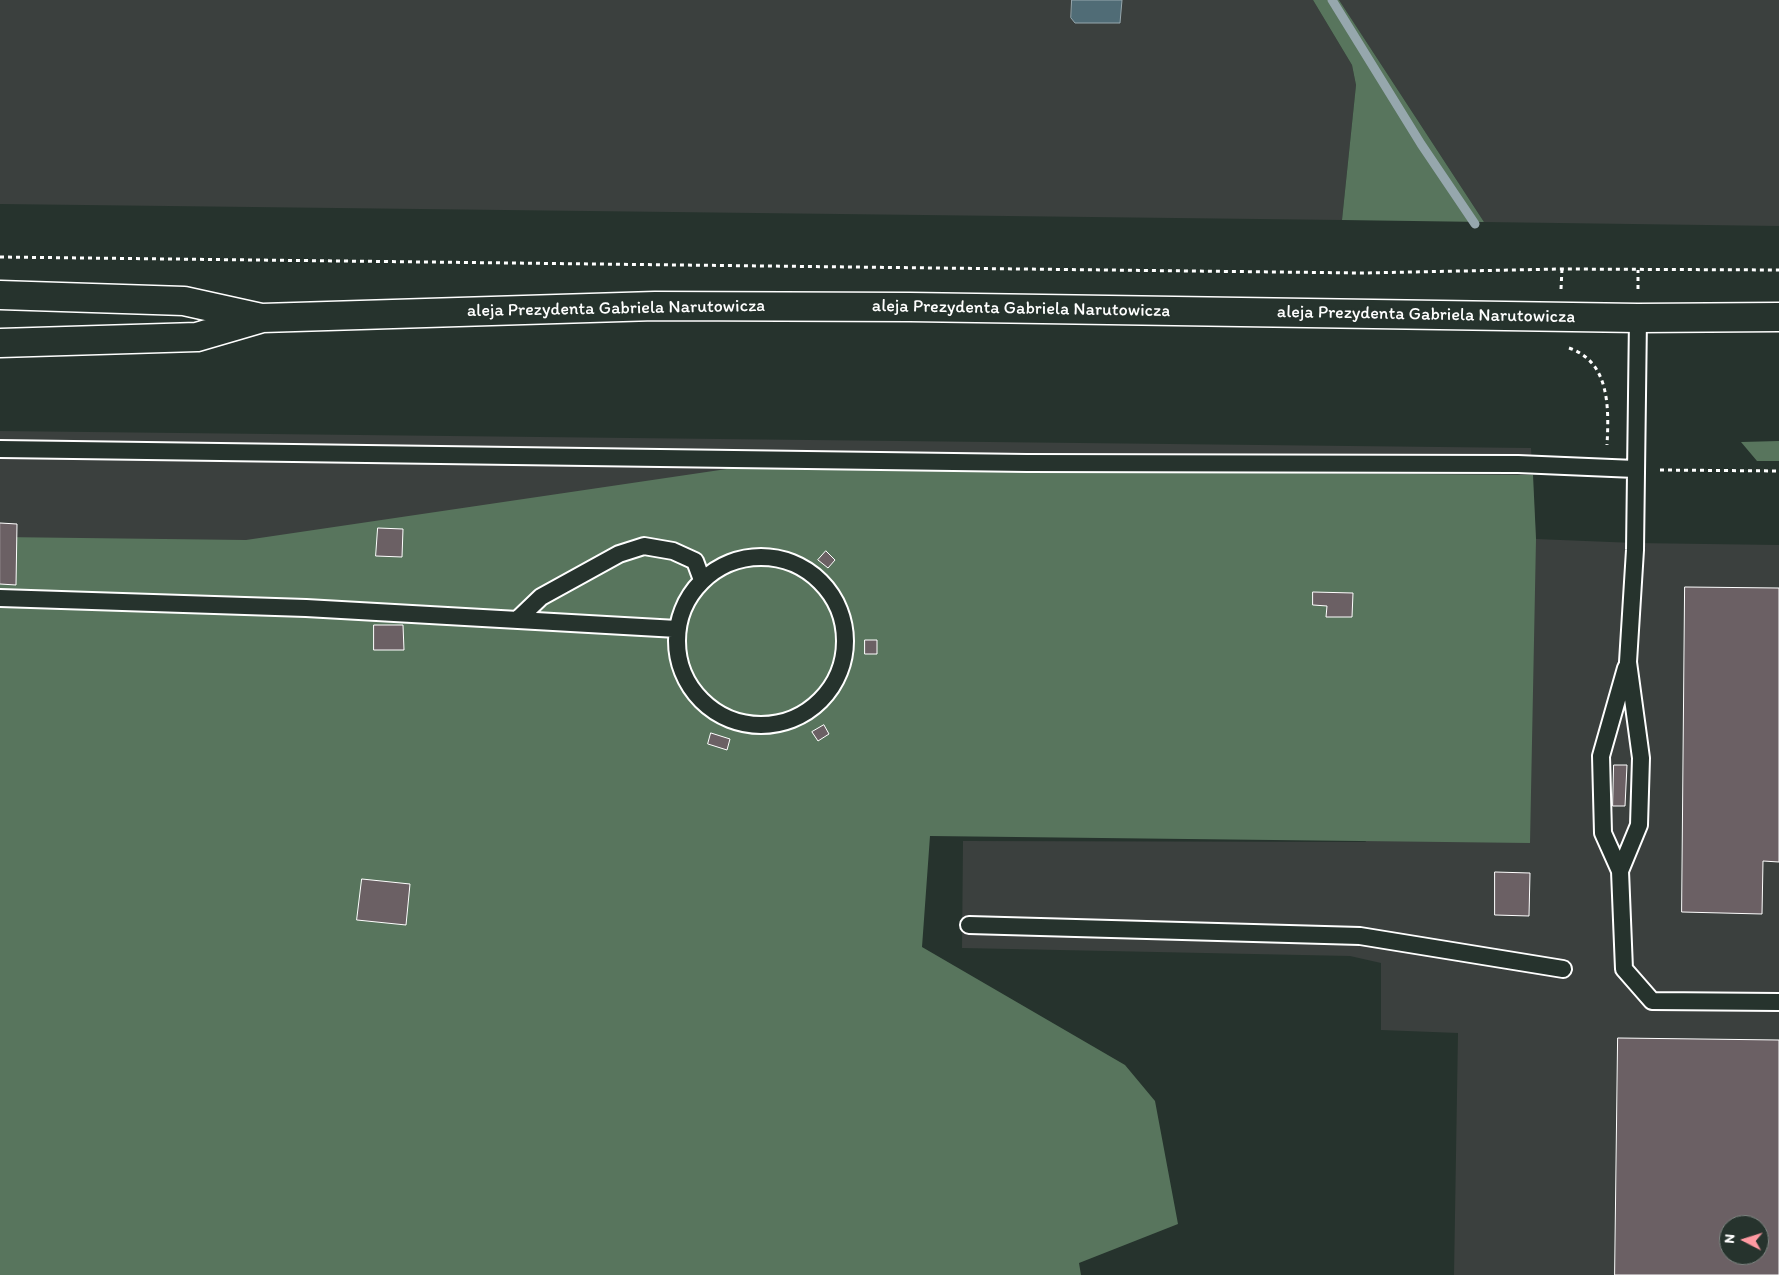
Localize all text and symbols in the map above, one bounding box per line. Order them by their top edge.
street label: aleja Prezydenta Gabriela Narutowicza [467,296,765,322]
street label: aleja Prezydenta Gabriela Narutowicza [872,296,1170,322]
street label: aleja Prezydenta Gabriela Narutowicza [1277,302,1575,328]
north arrow [1719,1215,1769,1265]
text: N [1721,1233,1738,1244]

